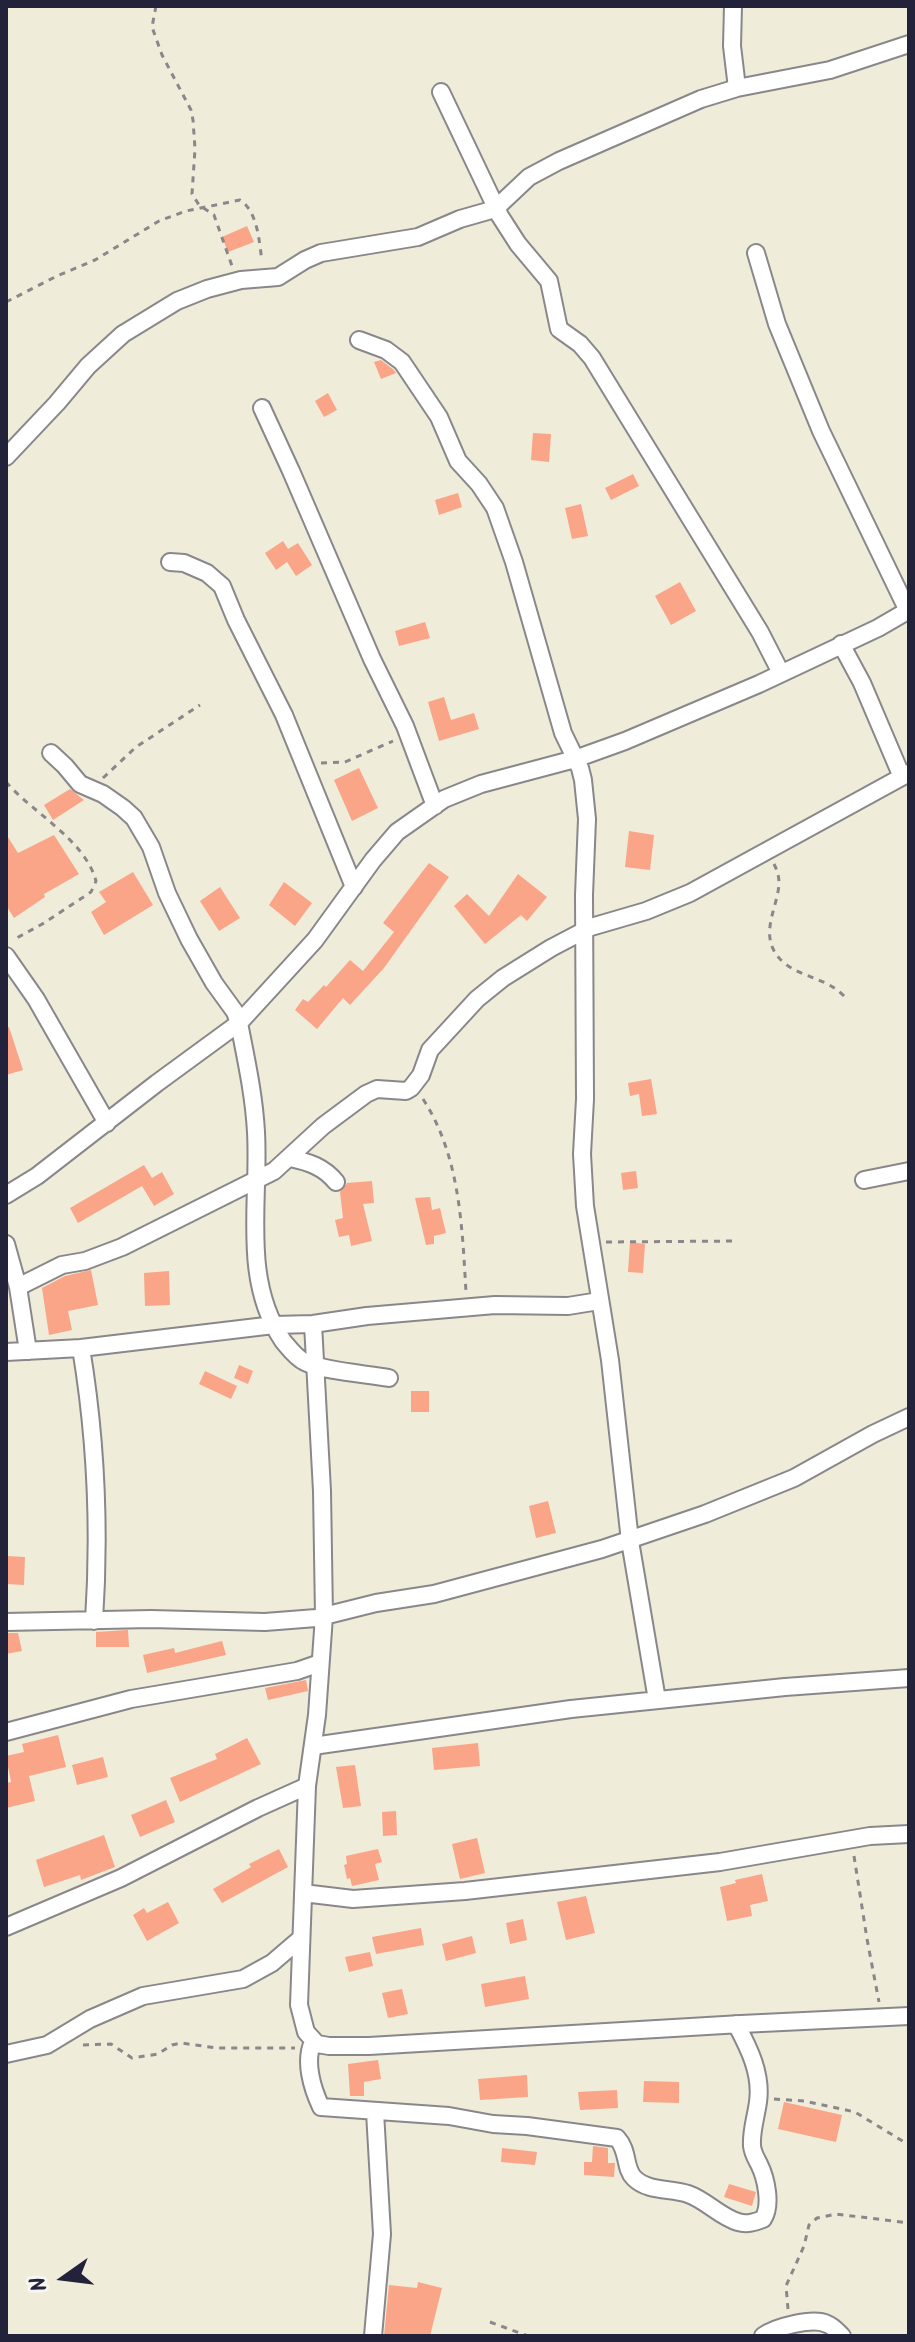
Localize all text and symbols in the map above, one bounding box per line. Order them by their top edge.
north arrow [24,2238,104,2318]
text: N [22,2273,59,2295]

